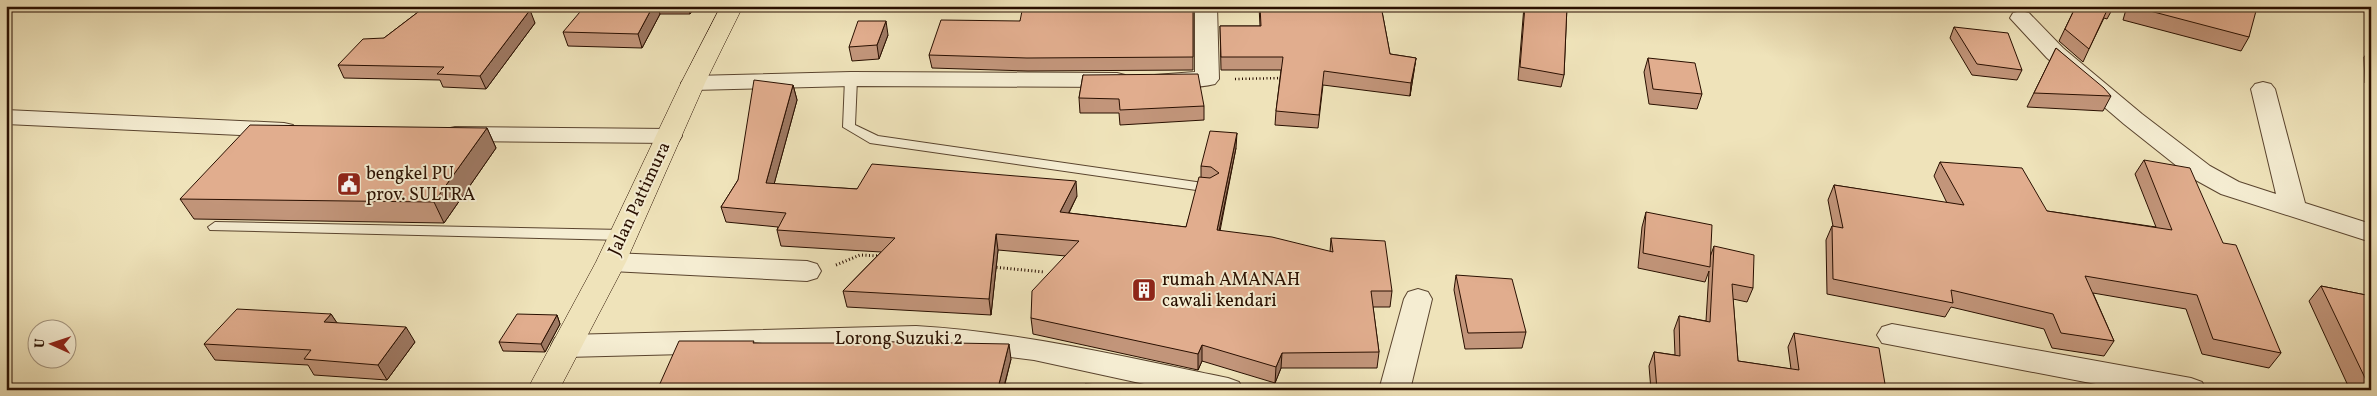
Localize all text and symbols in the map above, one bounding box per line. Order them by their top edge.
street label: Jalan Pattimura [603,138,677,260]
place label: bengkel PU prov. SULTRA [366,162,476,208]
public building icon: bengkel PU prov. SULTRA [336,171,362,197]
place label: rumah AMANAH cawali kendari [1162,268,1300,314]
building icon: rumah AMANAH cawali kendari [1131,277,1157,303]
north arrow [28,318,78,368]
street label: Lorong Suzuki 2 [835,327,963,352]
text: U [31,338,50,349]

